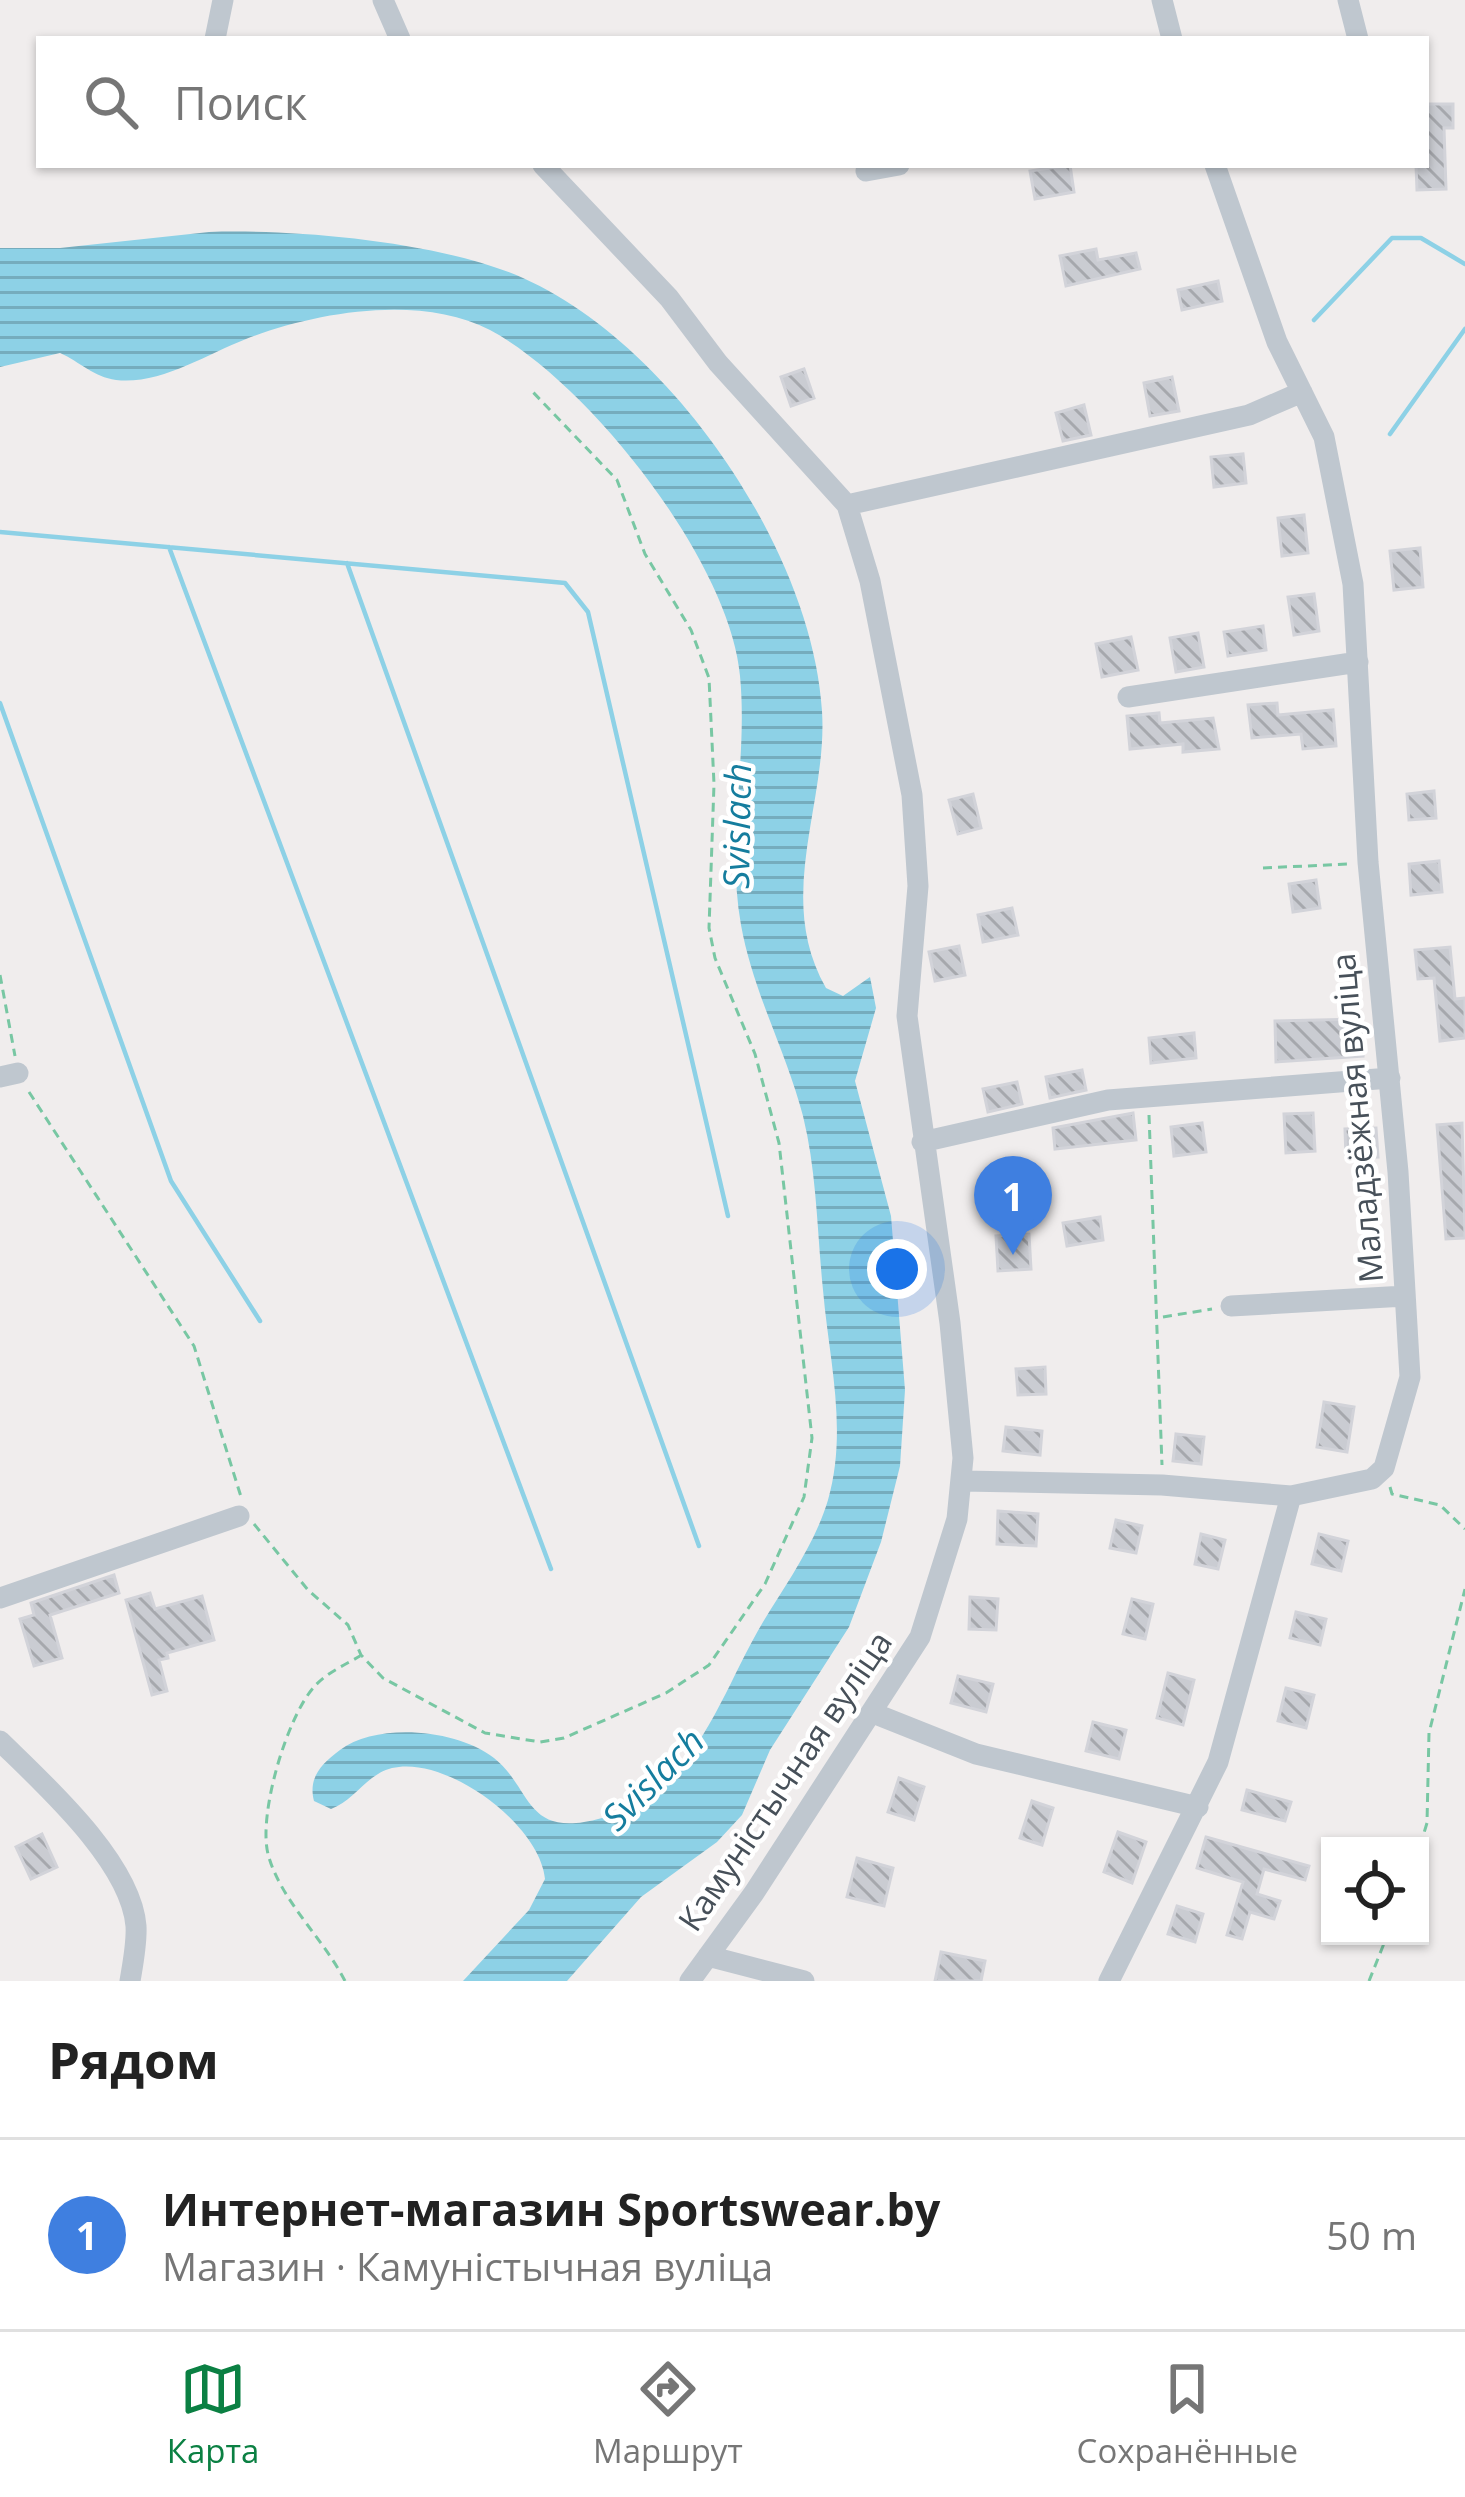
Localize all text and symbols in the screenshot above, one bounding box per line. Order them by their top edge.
search box [36,36,1429,168]
icon: search [78,69,144,135]
text: Поиск [174,72,307,133]
water label: Svislach [711,763,762,889]
street label: Маладзёжная вуліца [1320,951,1393,1285]
pin: 1 [974,1156,1052,1255]
your location [867,1239,927,1299]
street label: Камуністычная вуліца [667,1622,902,1940]
water label: Svislach [591,1717,714,1840]
map controls [1321,1837,1429,1945]
button: locate [1321,1837,1429,1945]
text: Рядом [48,2024,219,2094]
text: Интернет-магазин Sportswear.by [162,2178,940,2239]
text: 1 [76,2208,98,2261]
text: 50 m [1326,2208,1417,2261]
text: Магазин · Камуністычная вуліца [162,2239,773,2292]
tab: Карта [167,2356,259,2473]
tab: Маршрут [593,2356,743,2473]
tab: Сохранённые [1077,2356,1298,2473]

